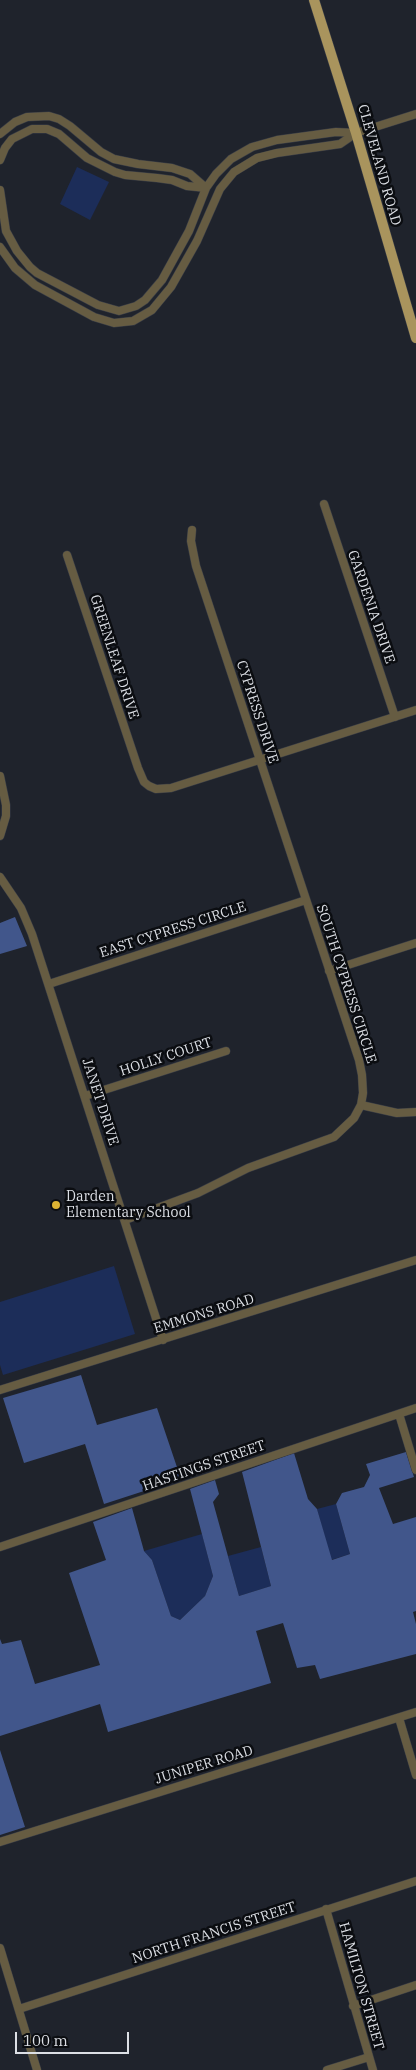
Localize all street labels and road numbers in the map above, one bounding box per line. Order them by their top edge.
street label: CLEVELAND ROAD [354,103,404,227]
street label: GARDENIA DRIVE [344,548,398,666]
street label: GREENLEAF DRIVE [86,593,142,721]
street label: CYPRESS DRIVE [232,658,282,766]
street label: EAST CYPRESS CIRCLE [98,898,248,962]
street label: SOUTH CYPRESS CIRCLE [312,902,380,1066]
street label: HOLLY COURT [118,1034,214,1080]
street label: JANET DRIVE [78,1056,122,1148]
street label: EMMONS ROAD [152,1291,256,1337]
street label: HASTINGS STREET [140,1437,268,1495]
street label: JUNIPER ROAD [153,1742,255,1788]
street label: NORTH FRANCIS STREET [130,1899,298,1967]
street label: HAMILTON STREET [335,1920,387,2052]

